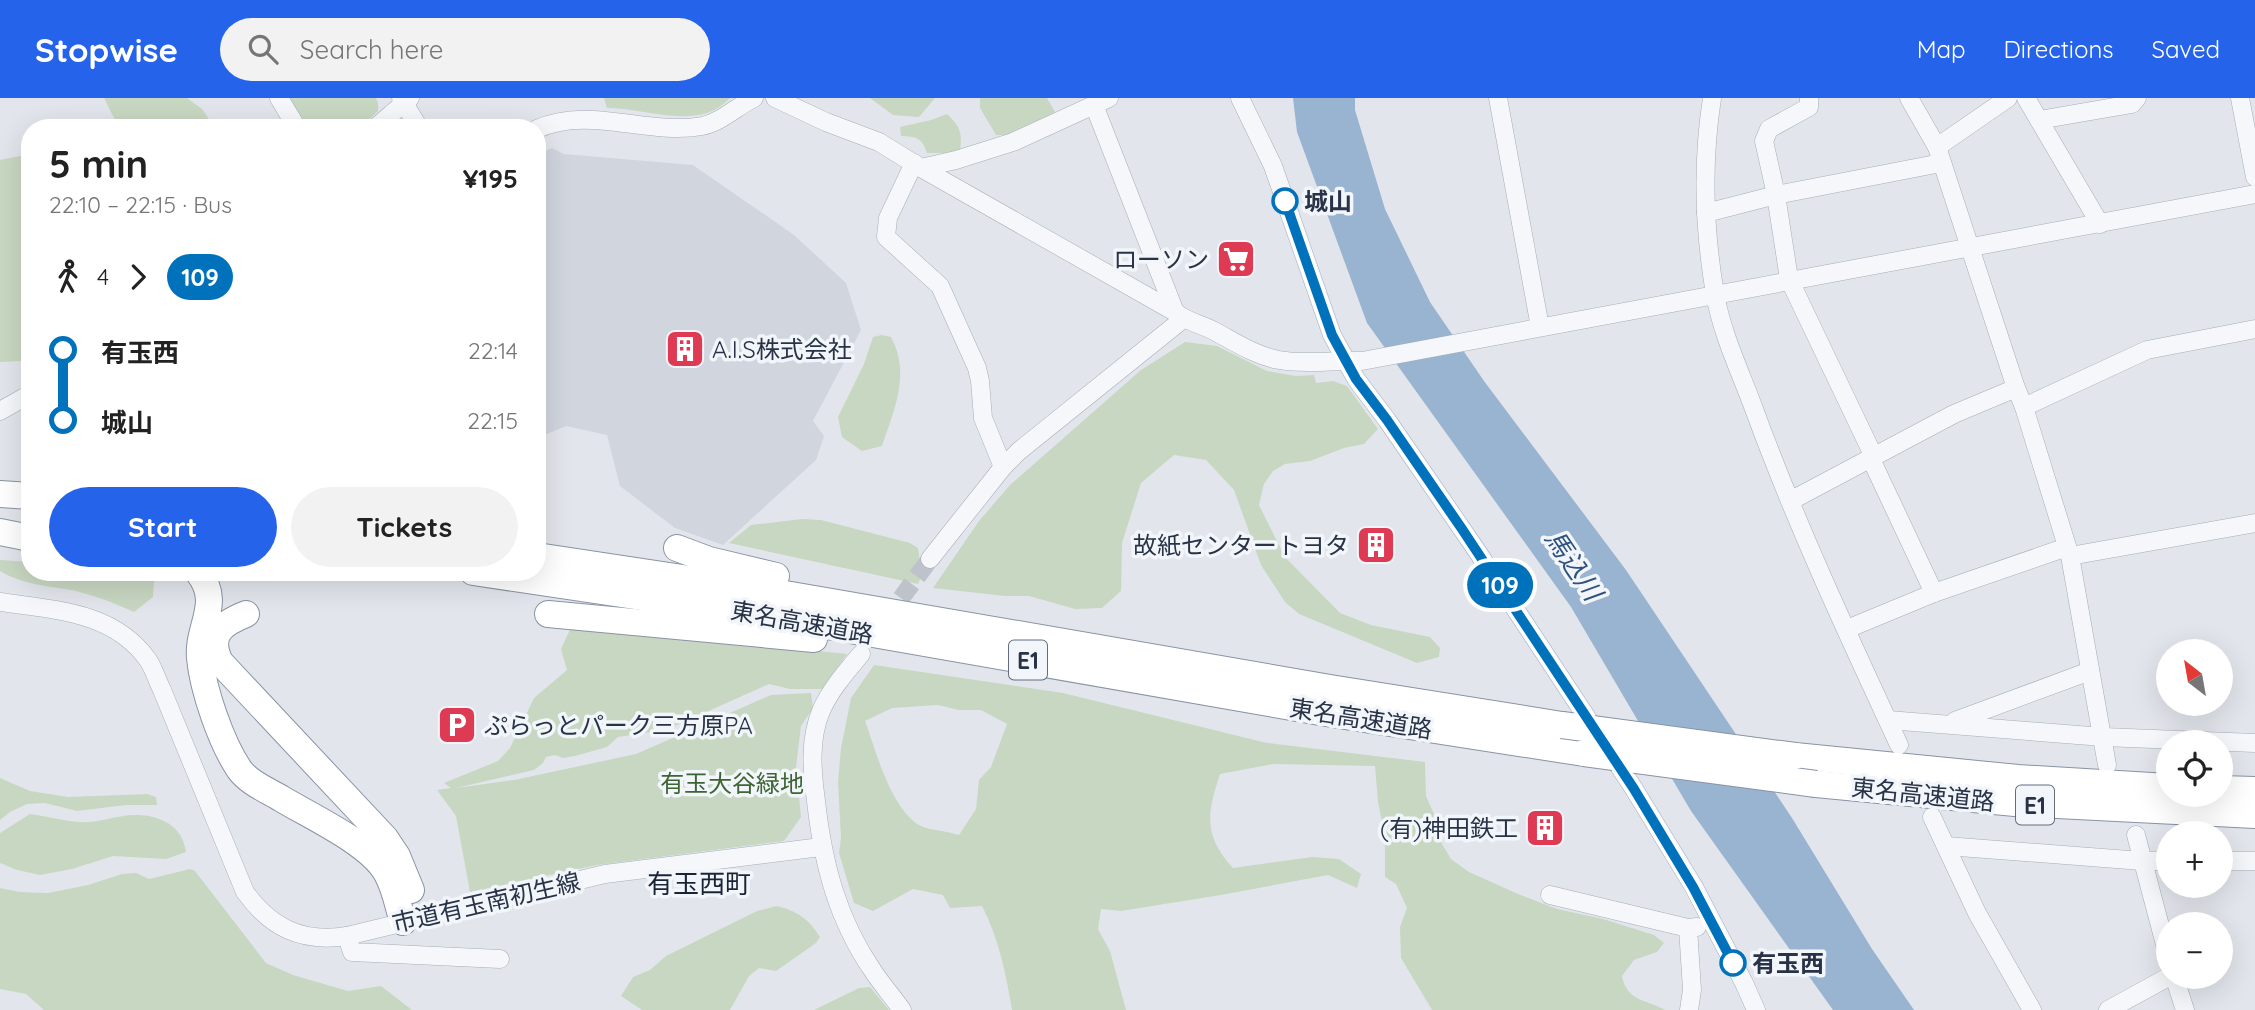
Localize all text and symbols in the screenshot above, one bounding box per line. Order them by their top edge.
search box [220,18,710,81]
text: Stopwise [35,29,178,70]
icon: search [244,30,282,68]
text: Search here [300,33,443,66]
text: Map [1917,34,1966,64]
text: Directions [2004,34,2114,64]
text: Saved [2152,34,2220,64]
text: 5 min [49,140,148,188]
text: ¥195 [463,162,518,195]
place label: 城山 [1304,186,1352,216]
marker: 城山 [1272,188,1298,214]
text: 22:10 – 22:15 · Bus [49,190,232,219]
supermarket icon: ローソン [1215,238,1257,280]
place label: ローソン [1113,244,1209,274]
icon: walk [49,258,87,296]
icon: forward [119,258,157,296]
text: 4 [97,262,109,291]
text: 109 [181,262,219,292]
building icon: A.I.S株式会社 [664,328,706,370]
place label: A.I.S株式会社 [712,334,852,364]
text: 有玉西 [101,336,179,369]
text: 22:14 [468,336,518,365]
text: 城山 [101,406,153,439]
text: 22:15 [467,406,518,435]
button: Start [49,487,277,567]
button: Tickets [291,487,518,567]
water label: 馬込川 [1539,523,1611,609]
building icon: 故紙センタートヨタ [1355,524,1397,566]
place label: 故紙センタートヨタ [1133,530,1349,560]
line badge: 109 [1460,562,1540,608]
text: 109 [1481,570,1519,600]
street label: 東名高速道路 [728,595,876,649]
north arrow [2156,639,2233,716]
map controls [2156,639,2233,989]
road number: E1 [1009,640,1047,680]
street label: 東名高速道路 [1288,692,1434,744]
parking icon: ぷらっとパーク三方原PA [436,704,478,746]
place label: ぷらっとパーク三方原PA [484,710,753,740]
button: locate [2156,730,2233,807]
park label: 有玉大谷緑地 [660,768,804,798]
street label: 東名高速道路 [1850,772,1996,816]
road number: E1 [2016,786,2054,824]
building icon: (有)神田鉄工 [1524,807,1566,849]
place label: (有)神田鉄工 [1380,813,1518,843]
button: + [2156,821,2233,898]
street label: 市道有玉南初生線 [389,866,583,938]
district label: 有玉西町 [647,867,751,900]
button: − [2156,912,2233,989]
place label: 有玉西 [1752,948,1824,978]
marker: 有玉西 [1720,950,1746,976]

